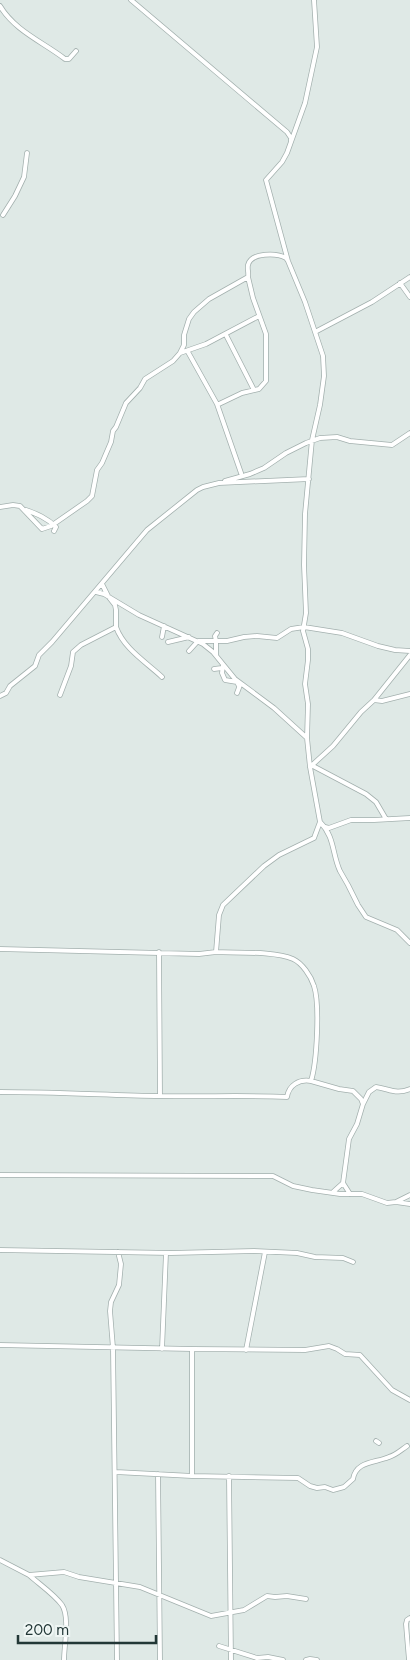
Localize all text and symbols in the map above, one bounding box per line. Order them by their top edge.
scale bar [18,1612,155,1644]
text: 200 m [25,1621,69,1639]

